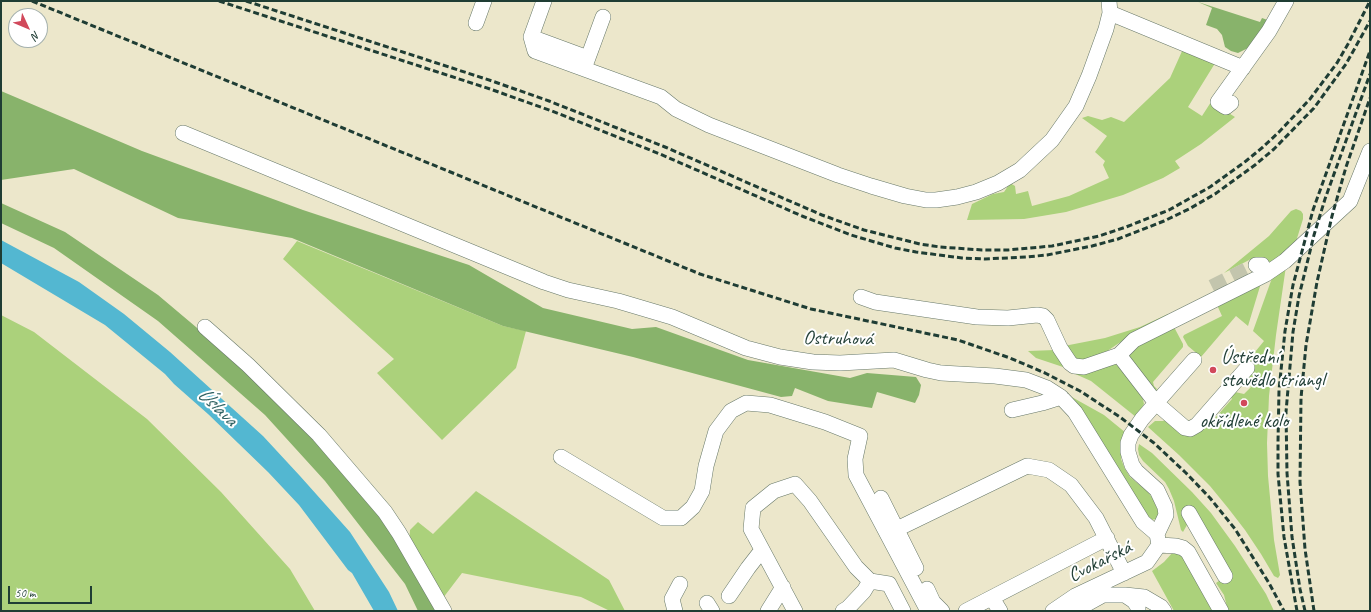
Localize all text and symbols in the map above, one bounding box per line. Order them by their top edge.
north arrow [8,8,48,48]
text: N [29,28,43,43]
street label: Ostruhová [803,326,873,352]
place label: Ústřední stavědlo triangl [1221,346,1324,393]
marker: Ústřední stavědlo triangl [1208,365,1218,375]
water label: Úslava [192,382,242,432]
marker: okřídlené kolo [1239,398,1249,408]
place label: okřídlené kolo [1200,410,1288,434]
street label: Cvokařská [1064,536,1136,588]
scale bar [10,578,94,604]
text: 50 m [15,585,35,601]

